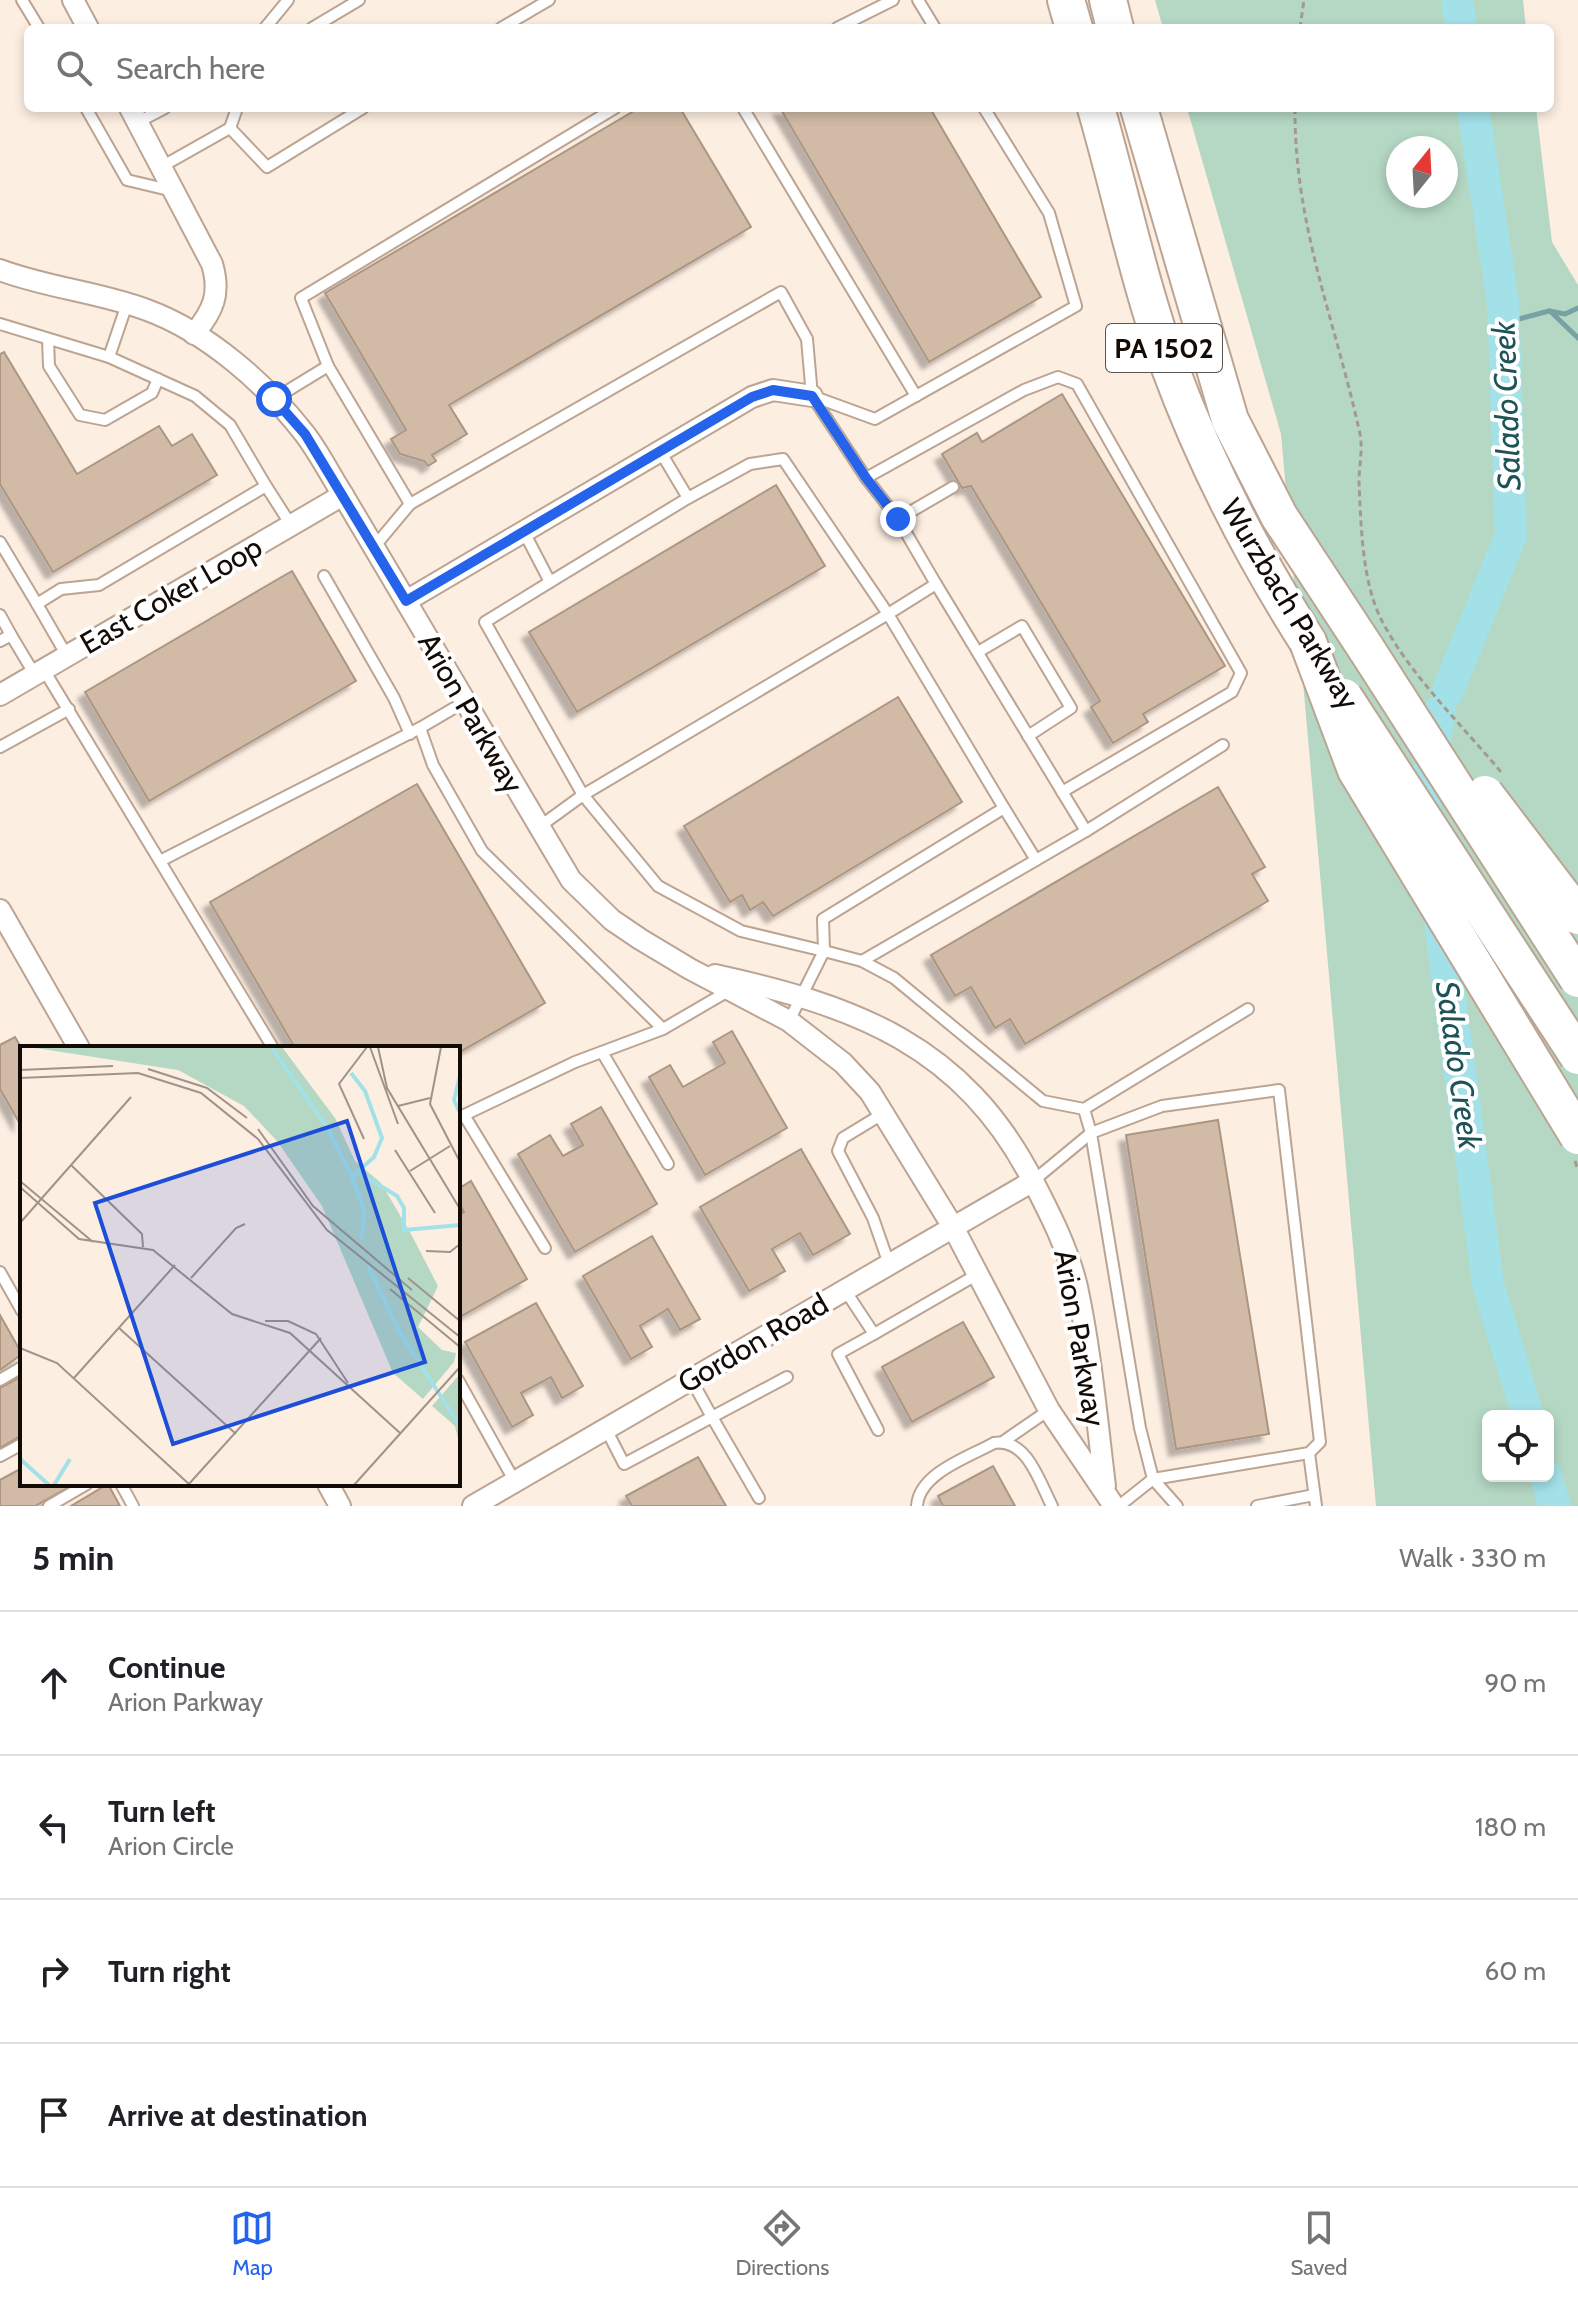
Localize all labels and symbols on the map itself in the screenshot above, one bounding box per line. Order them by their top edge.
north arrow [1386,136,1458,208]
water label: Salado Creek [1484,319,1528,491]
road number: PA 1502 [1106,324,1222,372]
route start [256,381,292,417]
street label: Wurzbach Parkway [1213,492,1367,716]
route end [880,501,916,537]
street label: East Coker Loop [74,528,268,662]
street label: Arion Parkway [410,626,532,800]
water label: Salado Creek [1428,979,1490,1153]
inset map [20,1046,460,1486]
street label: Arion Parkway [1046,1247,1114,1429]
street label: Gordon Road [671,1285,835,1401]

